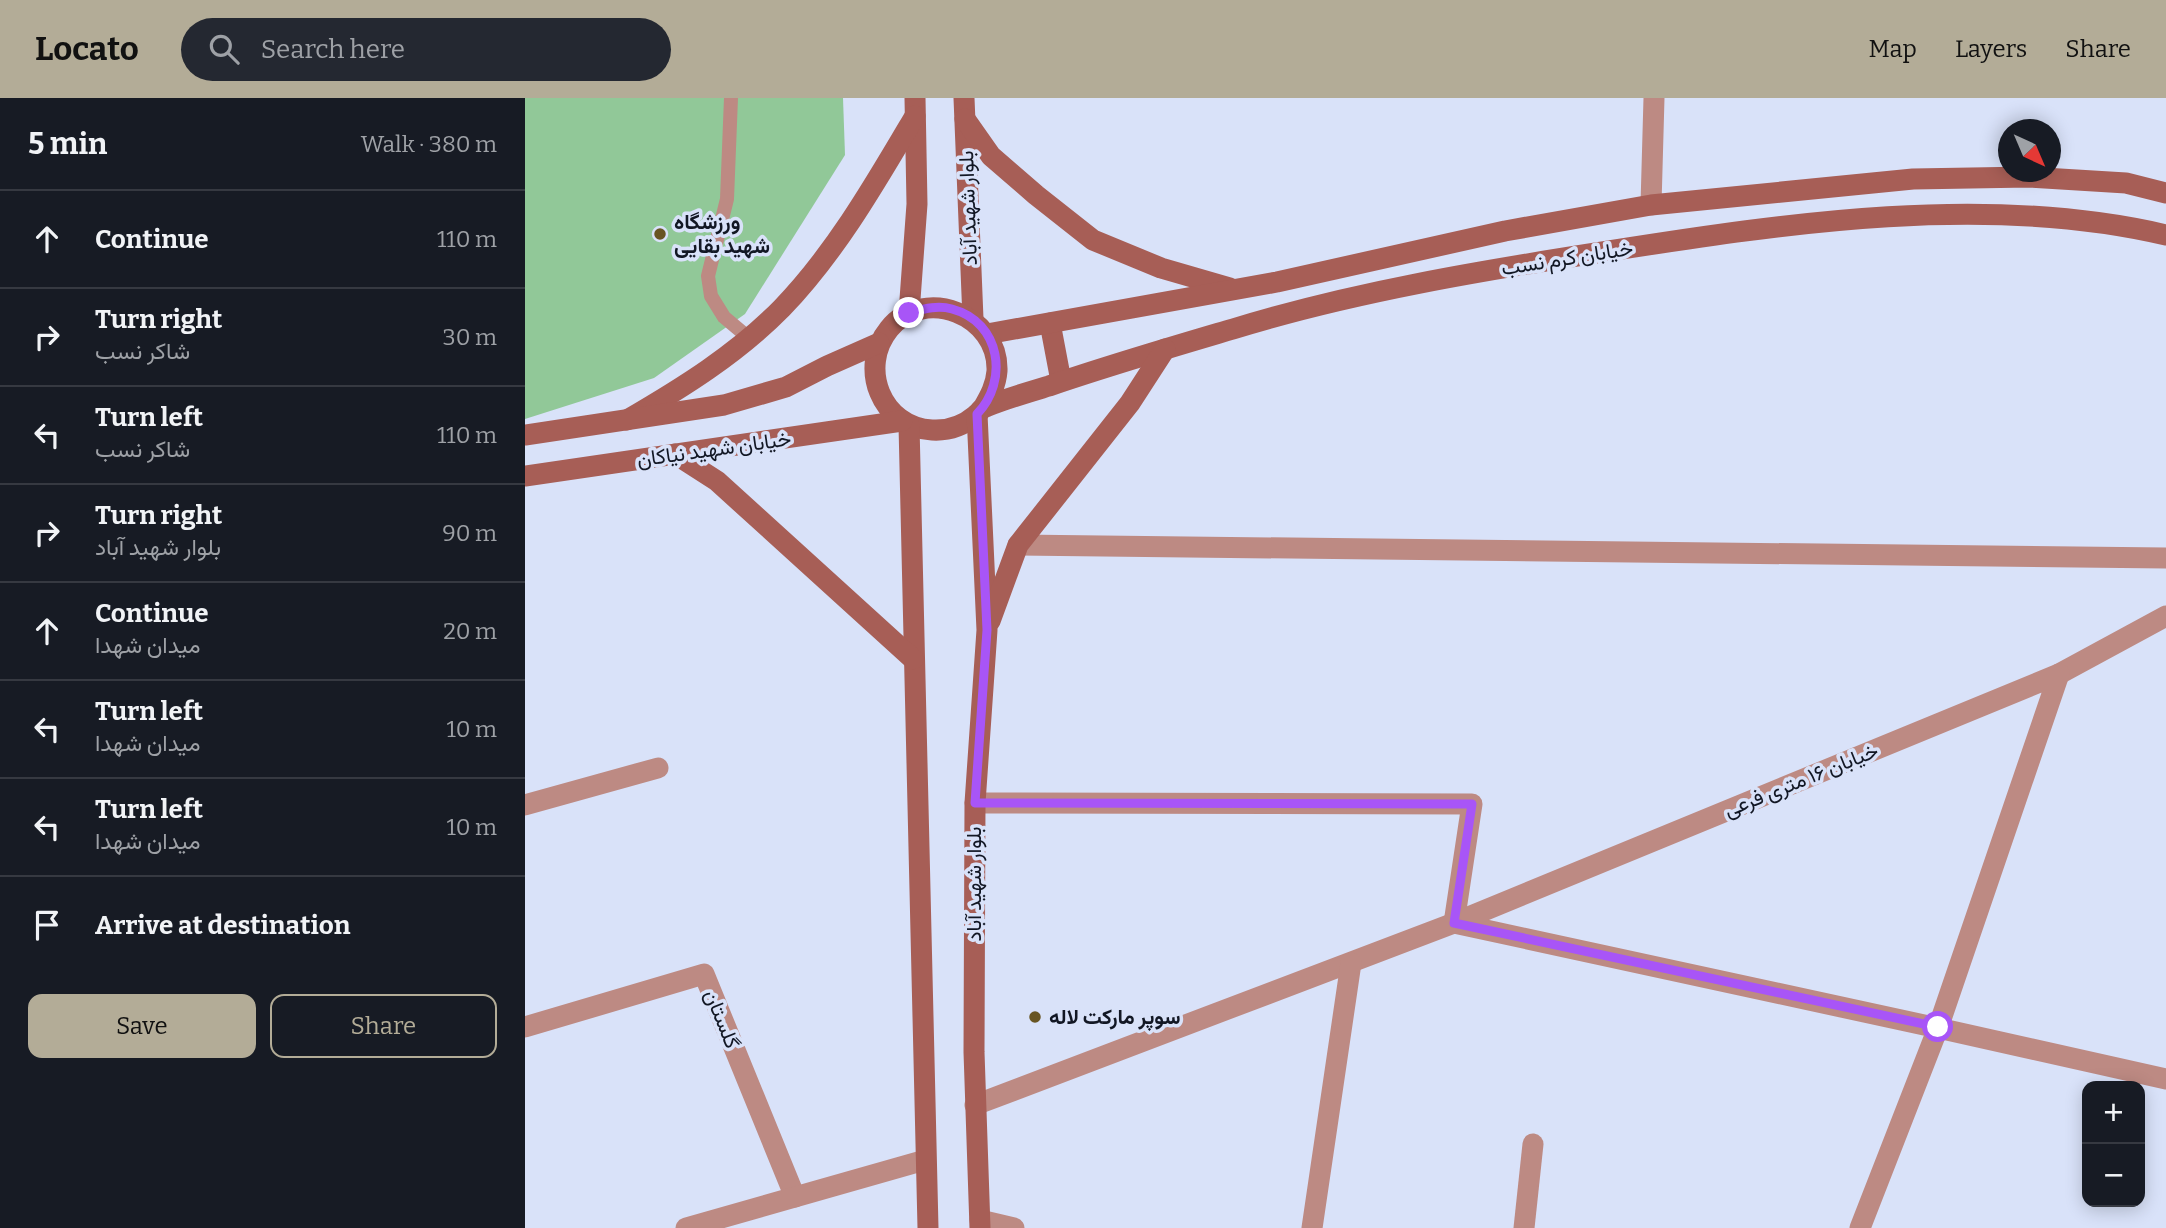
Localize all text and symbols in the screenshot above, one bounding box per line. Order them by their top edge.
search box [181,18,671,81]
text: Locato [35,29,139,69]
icon: search [205,30,243,68]
text: Search here [261,34,405,65]
text: Map [1869,35,1917,63]
text: Layers [1955,35,2027,63]
text: Share [2065,35,2131,63]
north arrow [1998,119,2061,182]
text: 5 min [28,126,107,162]
text: Walk · 380 m [361,130,497,158]
street label: بلوار شهید آباد [953,150,983,266]
place label: ورزشگاه شهید بقایی [674,209,770,259]
icon: ahead [28,220,66,258]
text: Continue [95,224,209,255]
text: 110 m [437,225,497,253]
marker: ورزشگاه شهید بقایی [652,226,668,242]
street label: خیابان کرم نسب [1499,235,1635,282]
route end [893,297,924,328]
text: Turn right [95,304,222,335]
icon: right [28,318,66,356]
text: 30 m [443,323,497,351]
text: شاکر نسب [95,337,190,365]
text: Turn left [95,402,203,433]
icon: left [28,416,66,454]
text: 110 m [437,421,497,449]
street label: خیابان شهید نیاکان [635,425,793,473]
text: شاکر نسب [95,435,190,463]
text: Turn right [95,500,222,531]
icon: right [28,514,66,552]
text: 90 m [442,519,497,547]
text: بلوار شهید آباد [95,533,221,561]
text: Continue [95,598,209,629]
icon: ahead [28,612,66,650]
text: 20 m [443,617,497,645]
text: میدان شهدا [95,631,201,659]
text: Turn left [95,696,203,727]
icon: left [28,710,66,748]
text: 10 m [446,715,497,743]
text: میدان شهدا [95,729,201,757]
street label: خیابان ۱۶ متری فرعی [1720,737,1882,823]
text: Turn left [95,794,203,825]
icon: left [28,808,66,846]
text: 10 m [446,813,497,841]
street label: بلوار شهید آباد [961,826,987,942]
text: میدان شهدا [95,827,201,855]
icon: arrive [28,906,66,944]
text: Arrive at destination [95,910,350,941]
street label: گلستان [698,986,746,1052]
button: Save [28,994,256,1058]
button: Share [270,994,497,1058]
place label: سوپر مارکت لاله [1049,1004,1181,1031]
marker: سوپر مارکت لاله [1027,1009,1043,1025]
route start [1922,1011,1953,1042]
map controls [2082,1081,2145,1207]
button: + [2082,1081,2145,1144]
button: − [2082,1144,2145,1207]

